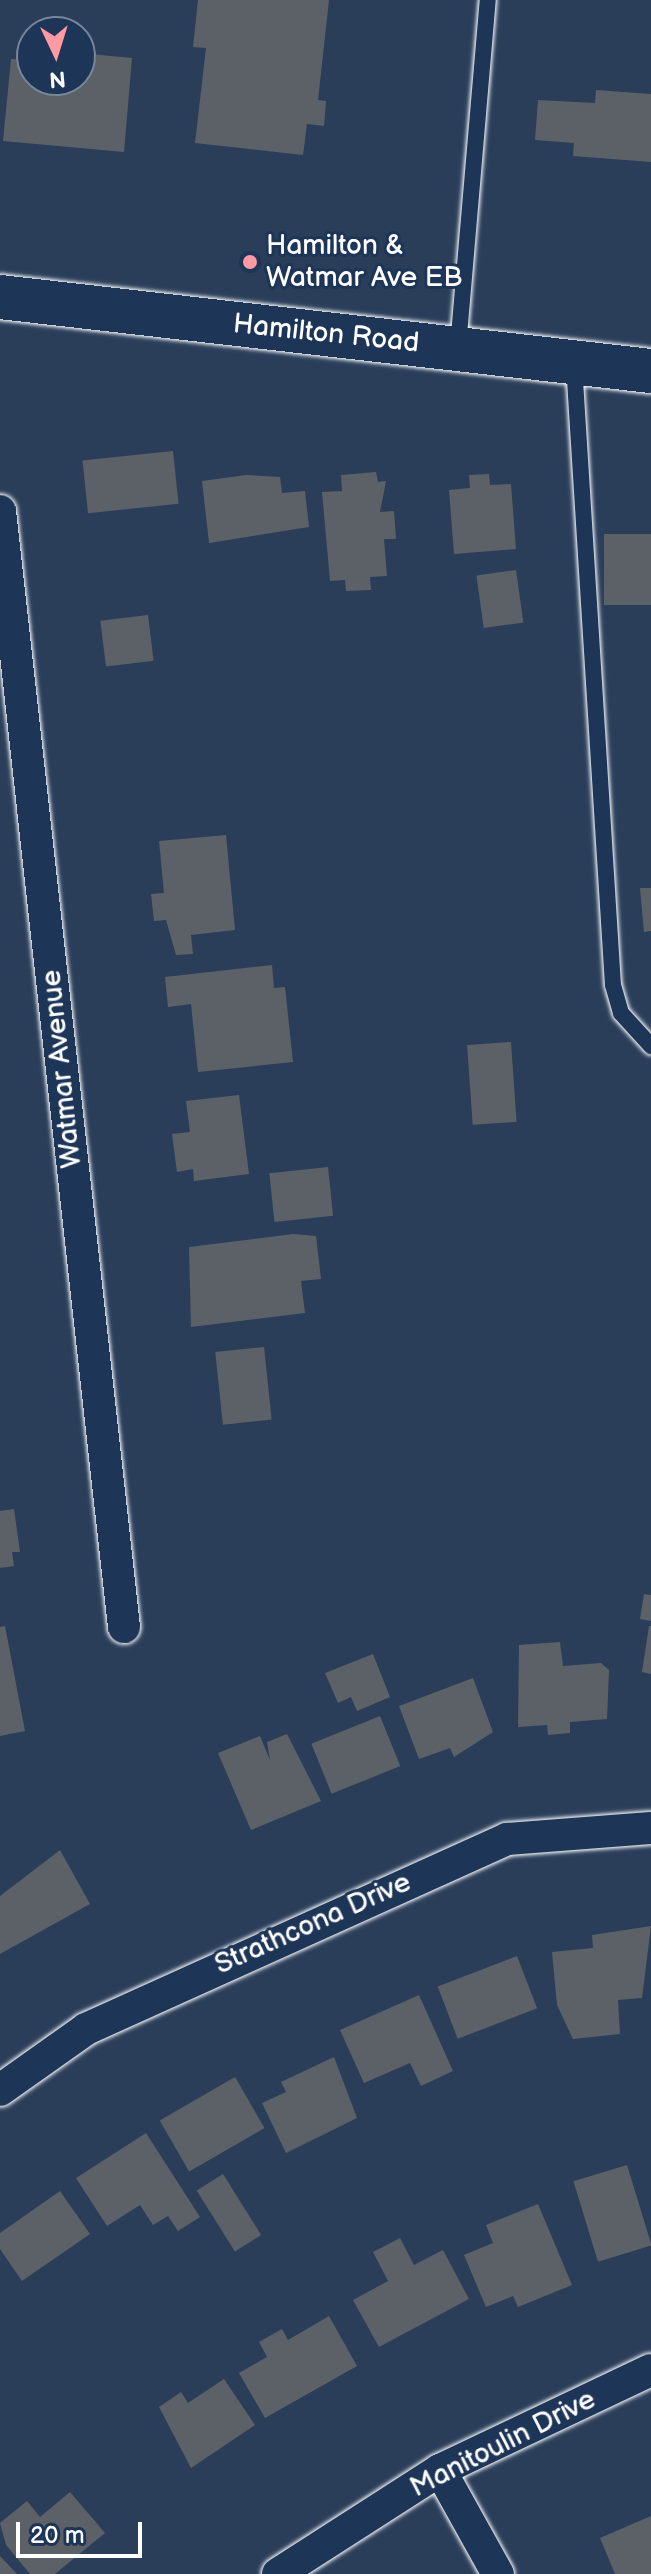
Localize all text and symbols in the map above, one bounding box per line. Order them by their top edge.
north arrow [16,16,96,96]
text: N [48,64,67,92]
place label: Hamilton & Watmar Ave EB [266,229,462,295]
marker: Hamilton & Watmar Ave EB [241,253,259,271]
street label: Hamilton Road [231,308,421,360]
street label: Watmar Avenue [35,968,89,1170]
street label: Strathcona Drive [210,1866,416,1982]
street label: Manitoulin Drive [405,2383,601,2505]
scale bar [20,2506,146,2556]
text: 20 m [30,2521,85,2550]

